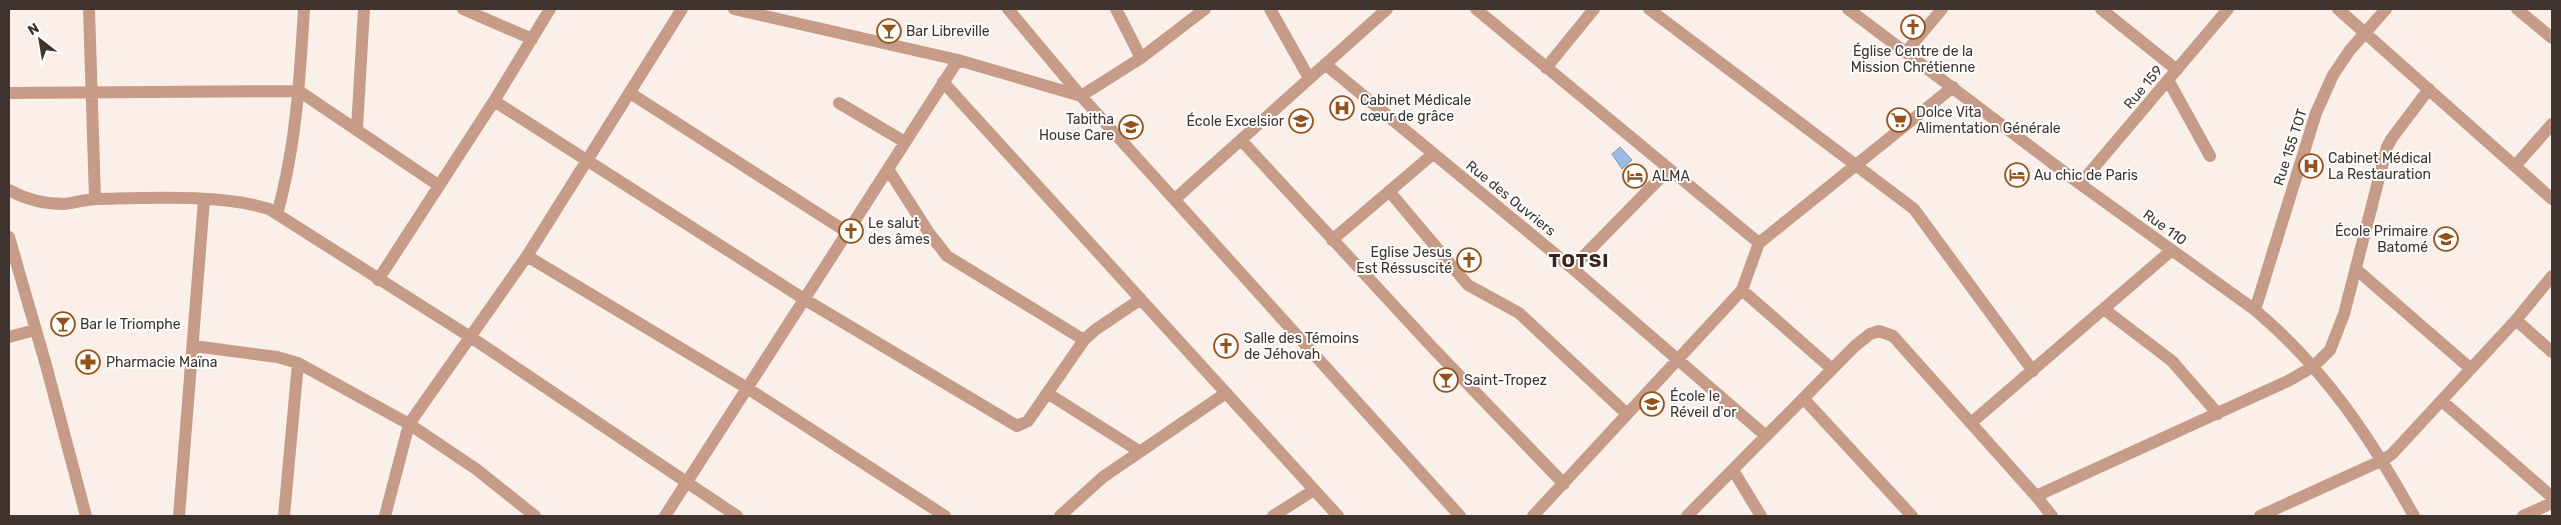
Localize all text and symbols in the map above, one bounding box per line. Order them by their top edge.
church icon: Église Centre de la Mission Chrétienne [1900,14,1926,40]
north arrow [15,15,65,65]
bar icon: Bar Libreville [876,18,902,44]
text: N [25,19,42,39]
place label: Bar Libreville [906,23,990,40]
place label: Église Centre de la Mission Chrétienne [1851,42,1975,76]
street label: Rue 159 [2120,62,2166,113]
place label: Cabinet Médicale cœur de grâce [1360,92,1471,125]
hospital icon: Cabinet Médicale cœur de grâce [1329,95,1355,121]
place label: Dolce Vita Alimentation Générale [1916,104,2061,137]
supermarket icon: Dolce Vita Alimentation Générale [1886,107,1912,133]
street label: Rue 155 TOT [2270,107,2311,188]
school or university icon: École Excelsior [1288,108,1314,134]
place label: Tabitha House Care [1039,111,1114,144]
place label: École Excelsior [1186,112,1285,130]
school or university icon: Tabitha House Care [1118,114,1144,140]
place label: Cabinet Médical La Restauration [2328,150,2431,183]
hospital icon: Cabinet Médical La Restauration [2298,153,2324,179]
street label: Rue des Ouvriers [1462,157,1559,240]
hotel icon: Au chic de Paris [2004,162,2030,188]
hotel icon: ALMA [1622,163,1648,189]
place label: Au chic de Paris [2034,167,2138,184]
place label: ALMA [1652,168,1690,185]
street label: Rue 110 [2140,206,2190,249]
place label: Le salut des âmes [868,215,930,248]
church icon: Le salut des âmes [838,218,864,244]
place label: École Primaire Batomé [2335,222,2428,256]
school or university icon: École Primaire Batomé [2433,226,2459,252]
place label: Eglise Jesus Est Réssuscité [1356,244,1452,277]
church icon: Eglise Jesus Est Réssuscité [1456,247,1482,273]
district label: TOTSI [1549,249,1609,272]
bar icon: Bar le Triomphe [50,311,76,337]
place label: Bar le Triomphe [80,316,181,333]
place label: Salle des Témoins de Jéhovah [1244,330,1359,363]
church icon: Salle des Témoins de Jéhovah [1213,333,1239,359]
pharmacy icon: Pharmacie Maïna [75,349,101,375]
place label: Pharmacie Maïna [106,354,218,371]
bar icon: Saint-Tropez [1433,367,1459,393]
place label: Saint-Tropez [1464,372,1547,389]
place label: École le Réveil d'or [1670,387,1737,421]
school or university icon: École le Réveil d'or [1639,391,1665,417]

